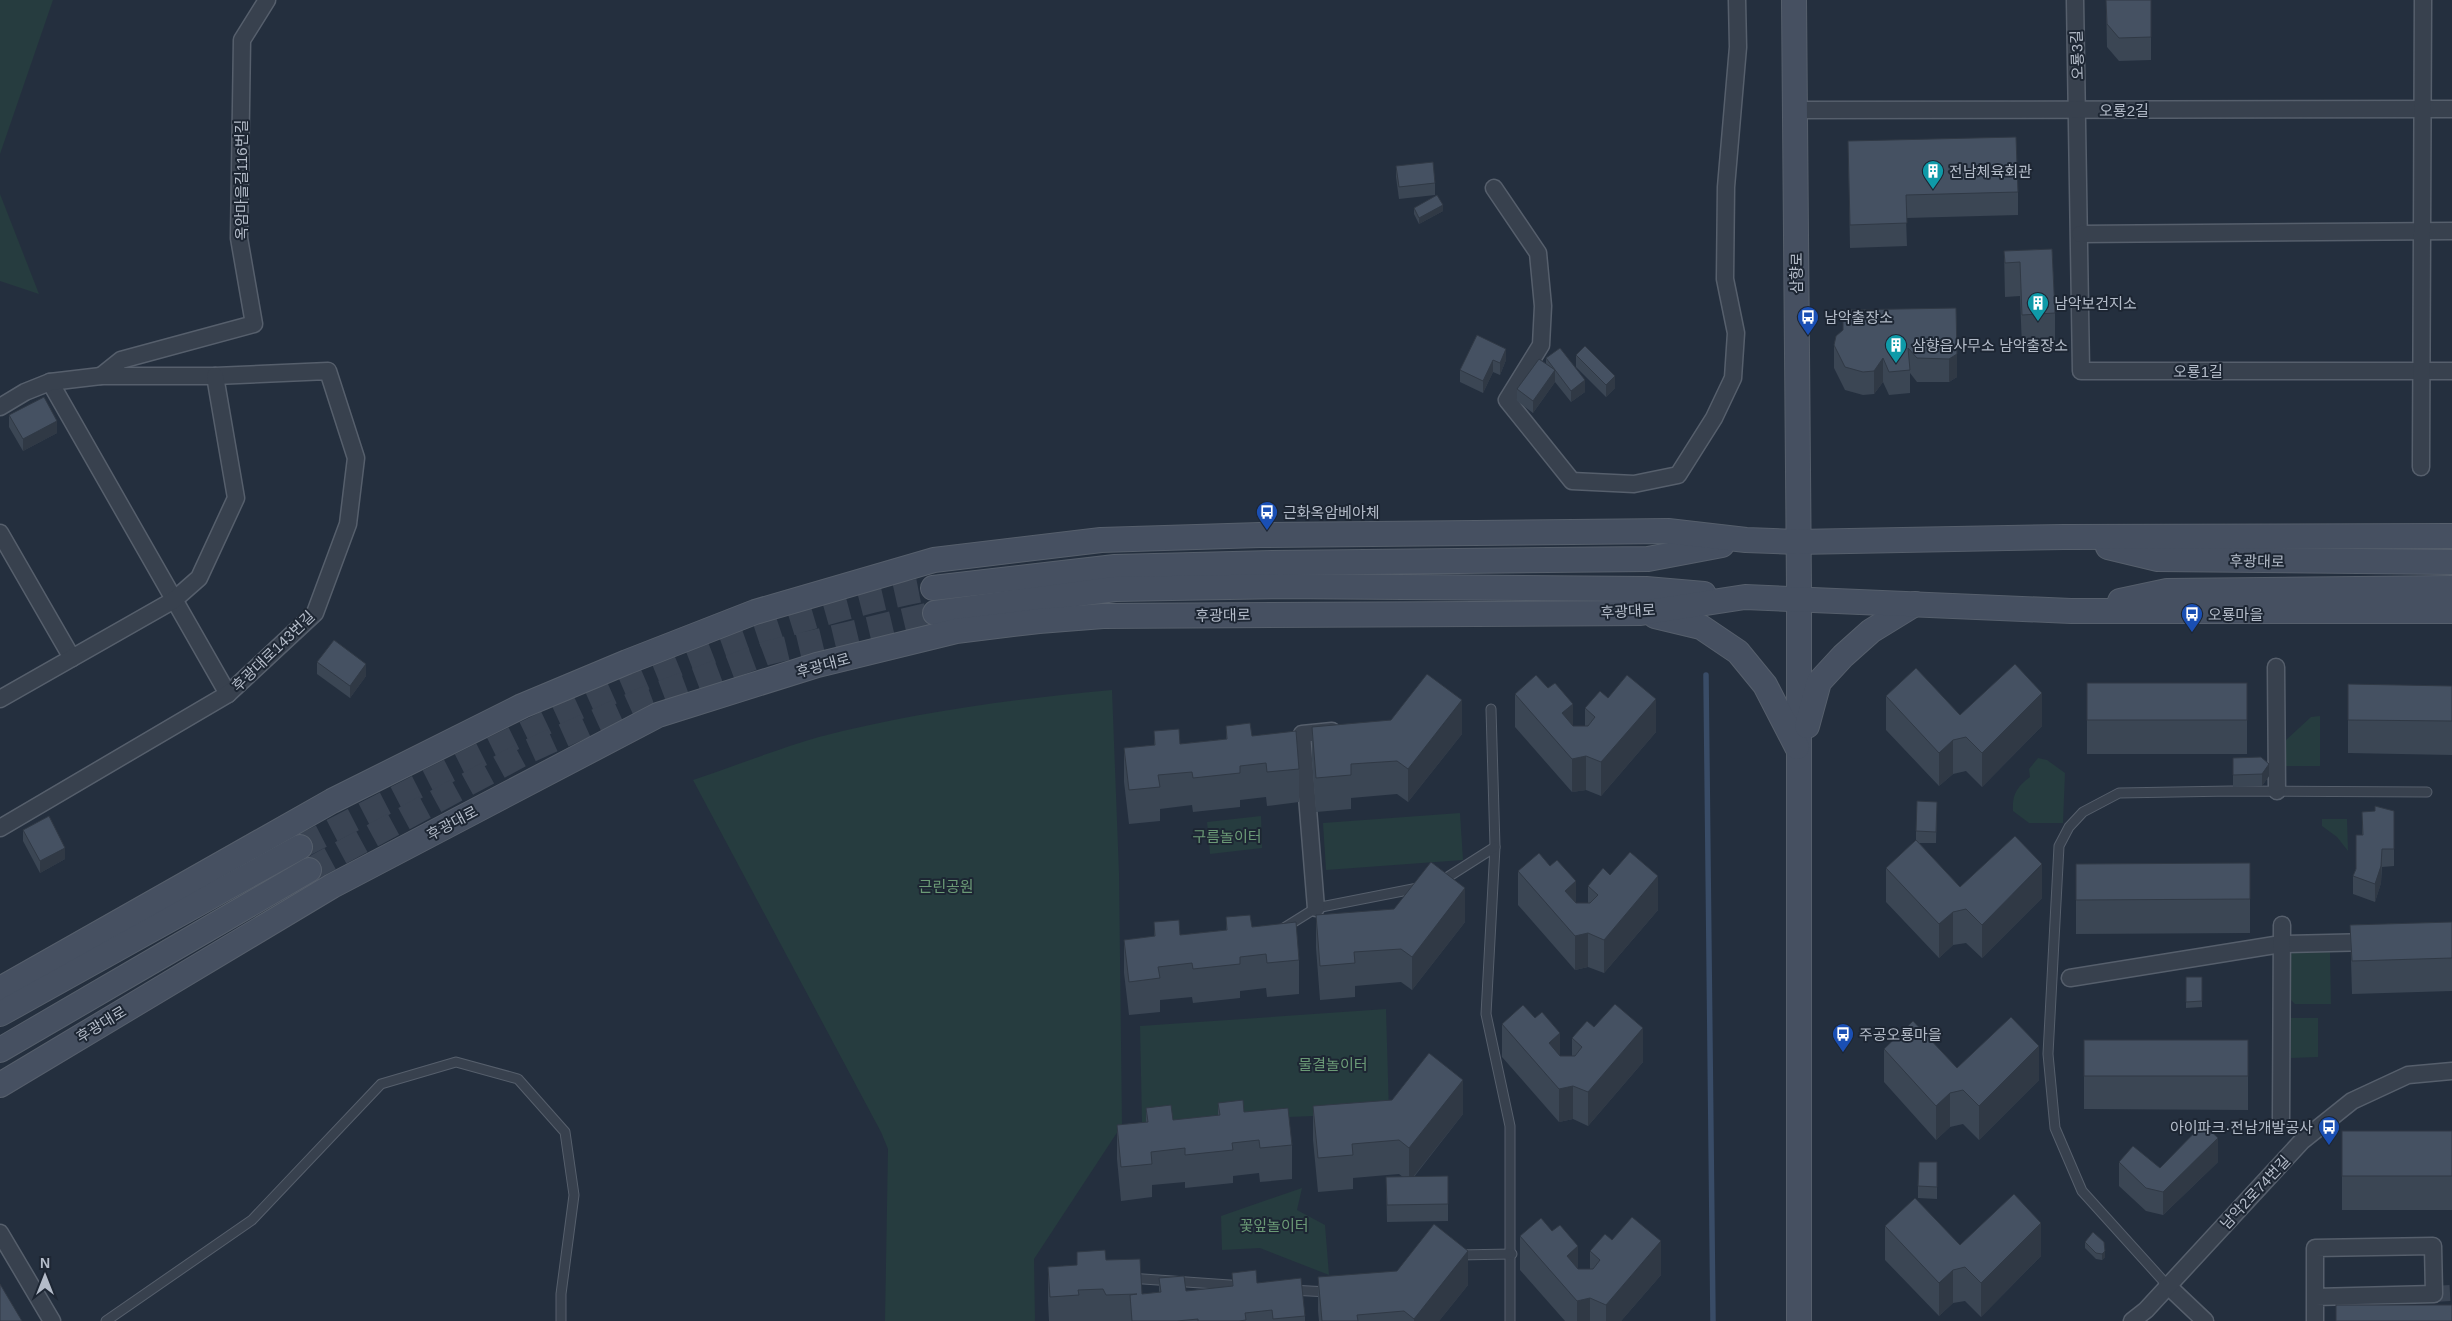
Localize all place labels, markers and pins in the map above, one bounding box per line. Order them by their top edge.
building icon: 전남체육회관 [1921,159,1945,190]
place label: 전남체육회관 [1949,163,2032,180]
building icon: 남악보건지소 [2026,291,2050,322]
place label: 남악보건지소 [2054,295,2137,312]
bus stop icon: 남악출장소 [1796,305,1820,336]
place label: 남악출장소 [1824,309,1893,326]
building icon: 삼향읍사무소 남악출장소 [1884,333,1908,364]
place label: 삼향읍사무소 남악출장소 [1912,337,2068,354]
bus stop icon: 근화옥암베아체 [1255,500,1279,531]
place label: 근화옥암베아체 [1283,504,1380,521]
bus stop icon: 오룡마을 [2180,602,2204,633]
place label: 오룡마을 [2208,606,2263,623]
bus stop icon: 주공오룡마을 [1831,1022,1855,1053]
place label: 주공오룡마을 [1859,1026,1942,1043]
bus stop icon: 아이파크·전남개발공사 [2317,1115,2341,1146]
place label: 아이파크·전남개발공사 [2170,1119,2313,1136]

